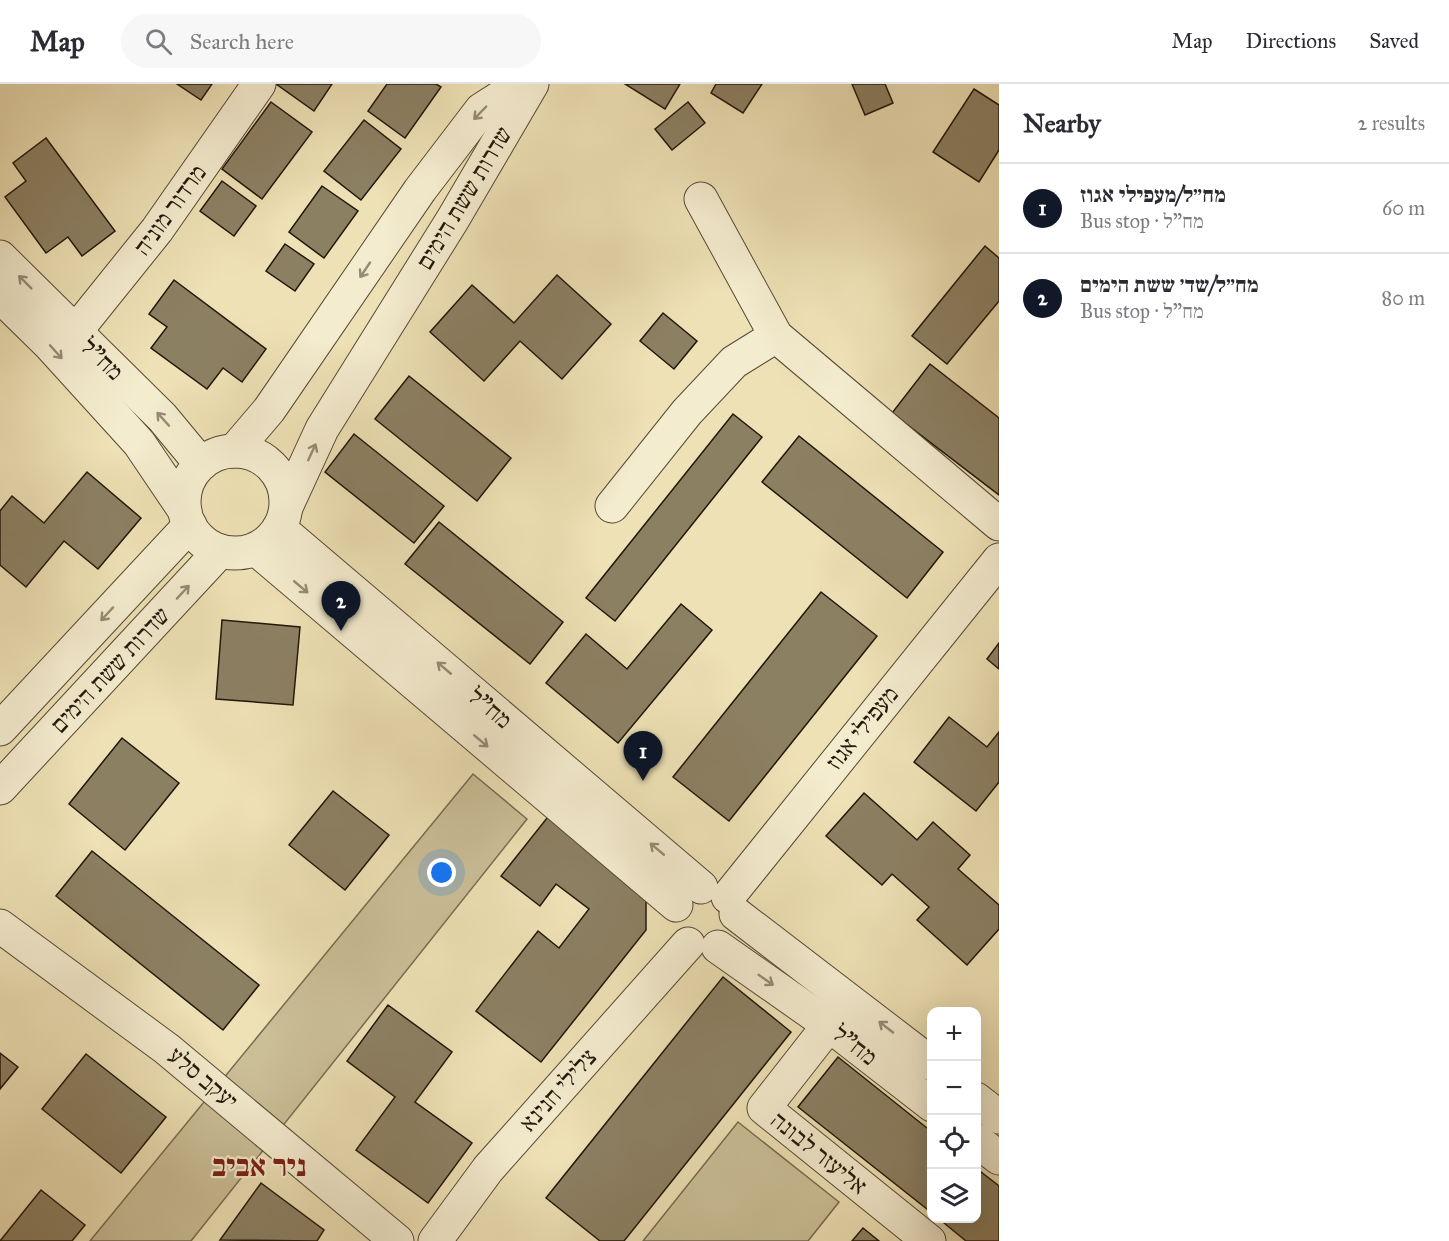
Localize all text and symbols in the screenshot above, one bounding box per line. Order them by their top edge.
search box [121,14,541,68]
text: Map [30,24,85,59]
icon: search [142,25,175,58]
text: Search here [190,28,294,55]
text: Map [1172,28,1213,54]
text: Directions [1246,28,1336,54]
text: Saved [1369,28,1419,54]
one-way arrow [472,106,487,120]
text: Nearby [1023,107,1101,139]
text: 2 results [1357,111,1425,135]
street label: שדרות ששת הימים [409,121,519,275]
street label: מרדור מוניה [127,159,213,261]
text: מח״ל/מעפילי אגוז [1080,181,1226,208]
text: 1 [1039,196,1046,220]
text: 60 m [1382,196,1425,220]
text: Bus stop · מח"ל [1080,209,1204,233]
one-way arrow [359,262,371,278]
text: מח״ל/שד׳ ששת הימים [1080,271,1259,298]
one-way arrow [17,274,32,289]
text: 2 [1038,286,1047,310]
text: 80 m [1382,286,1425,310]
text: Bus stop · מח"ל [1080,299,1204,323]
street label: מח"ל [74,331,130,387]
one-way arrow [49,345,63,360]
one-way arrow [156,412,170,427]
one-way arrow [306,444,318,462]
one-way arrow [293,580,308,594]
pin: 2 [322,582,360,631]
one-way arrow [176,584,190,599]
street label: שדרות ששת הימים [44,601,176,739]
one-way arrow [100,607,114,622]
one-way arrow [437,661,452,675]
street label: מעפילי אגוז [819,680,905,776]
street label: מח"ל [462,681,518,735]
pin: 1 [624,732,662,781]
one-way arrow [473,734,488,748]
one-way arrow [650,842,665,856]
your location [427,858,456,887]
one-way arrow [757,974,773,986]
map controls [927,1007,981,1223]
button: + [927,1007,981,1061]
street label: מח"ל [827,1018,883,1072]
one-way arrow [878,1021,894,1034]
street label: יעקב סלע [162,1040,244,1116]
street label: צלילי חנינא [513,1042,603,1138]
button: − [927,1061,981,1115]
street label: אליעזר לבונה [765,1105,873,1201]
button: locate [927,1115,981,1169]
district label: ניר אביב [212,1148,306,1184]
button: layers [927,1169,981,1223]

